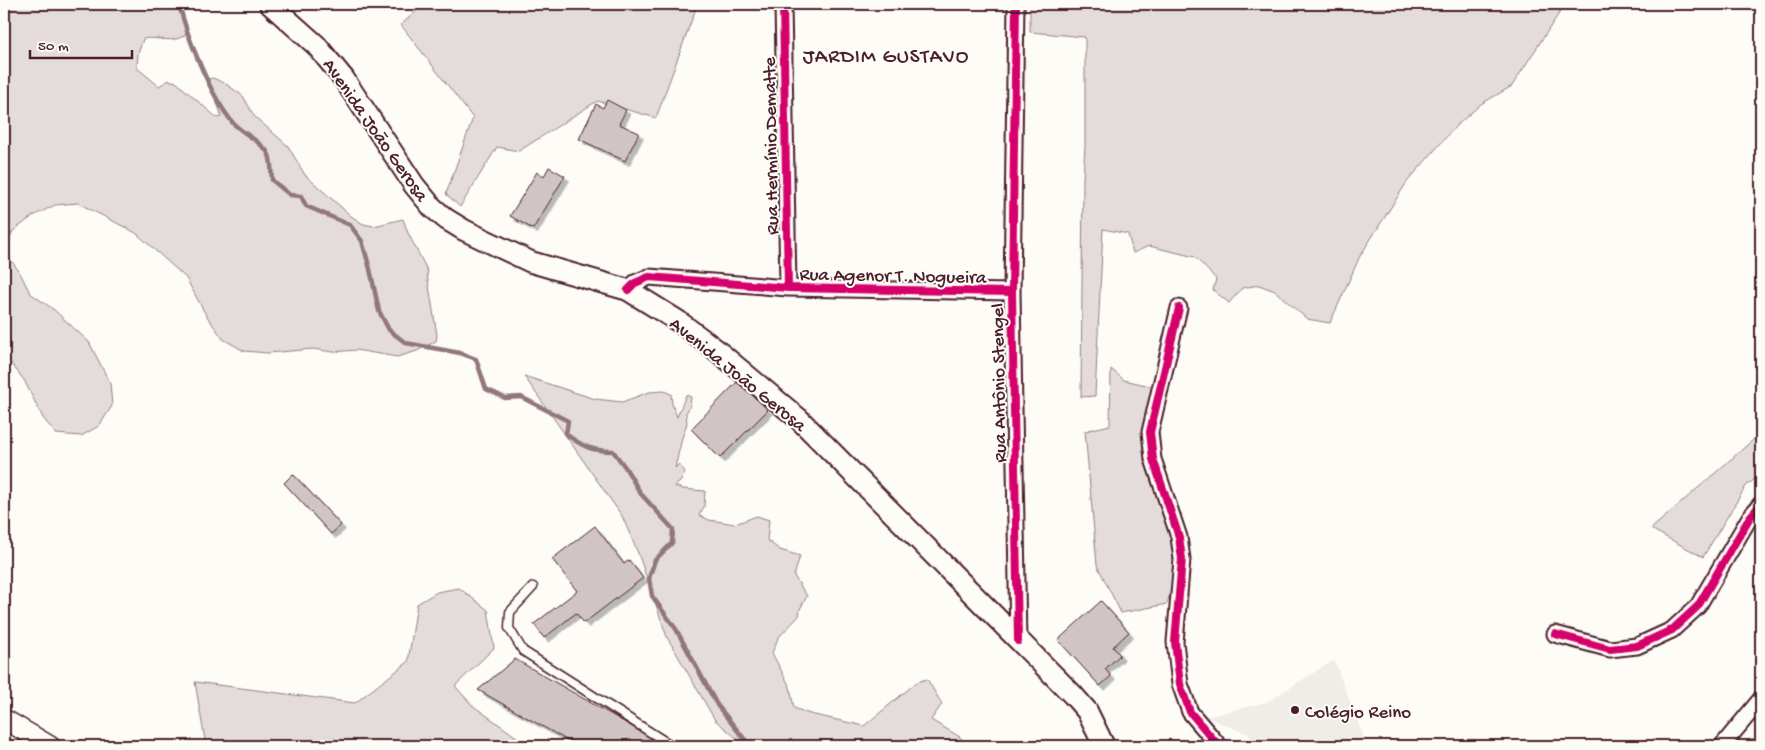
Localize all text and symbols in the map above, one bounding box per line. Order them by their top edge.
scale bar [30,28,132,60]
text: 50 m [38,38,69,56]
district label: JARDIM GUSTAVO [803,46,969,71]
street label: Avenida João Gerosa [316,55,433,208]
street label: Rua Hermínio Dematte [759,57,786,235]
street label: Rua Agenor T. Nogueira [799,264,988,291]
street label: Rua Antônio Stengel [988,303,1013,463]
street label: Avenida João Gerosa [664,313,811,439]
place label: Colégio Reino [1305,702,1411,725]
marker: Colégio Reino [1289,704,1301,716]

